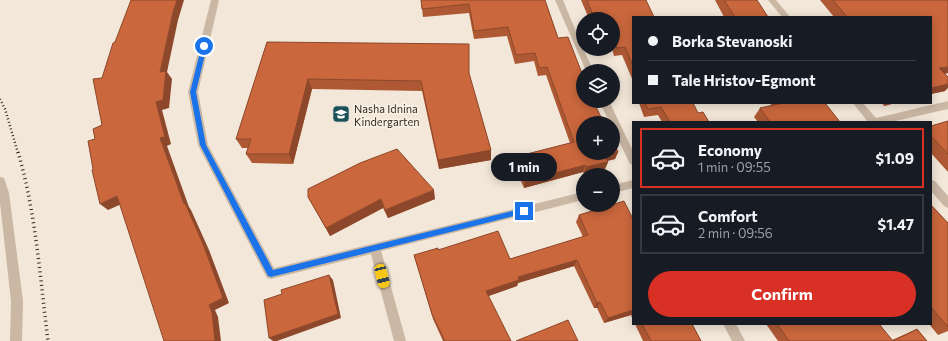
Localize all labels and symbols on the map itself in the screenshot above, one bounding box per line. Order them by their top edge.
route start [195,37,213,55]
place label: Nasha Idnina Kindergarten [354,102,420,128]
school or university icon: Nasha Idnina Kindergarten [331,104,351,124]
callout: 1 min [491,153,557,181]
route end [515,202,533,220]
car [373,263,391,289]

